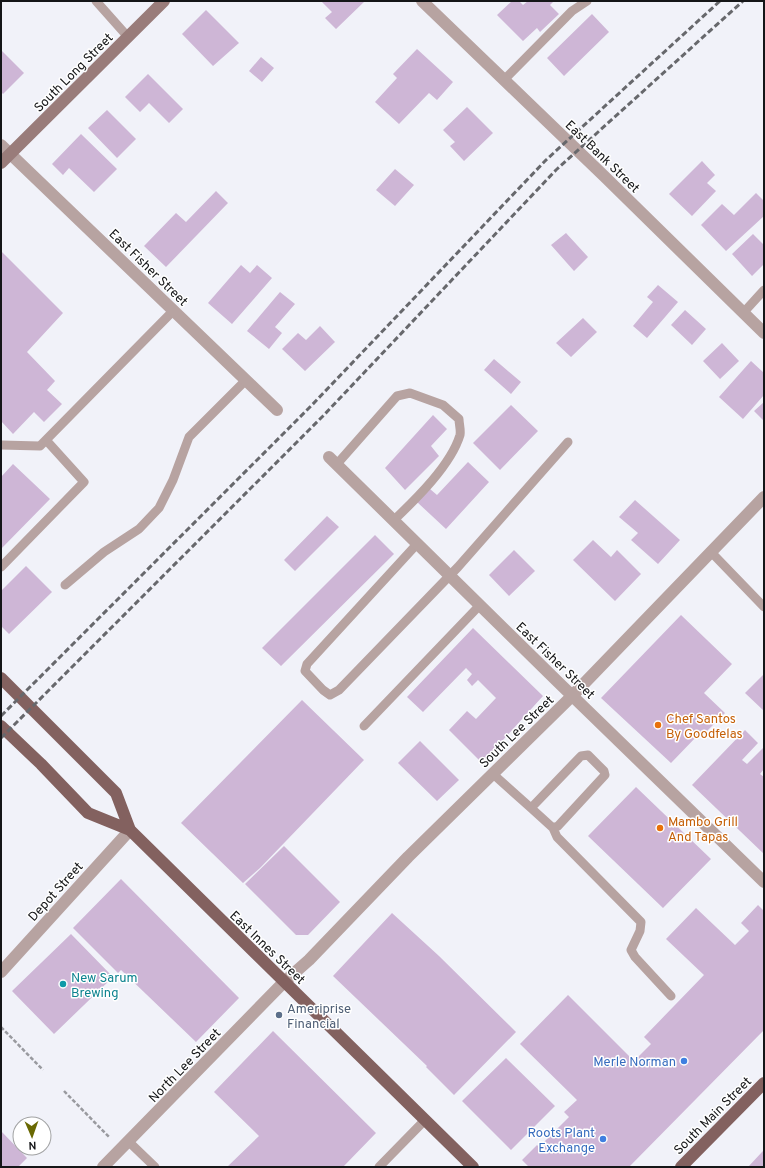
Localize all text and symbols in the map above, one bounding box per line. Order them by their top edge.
street label: South Long Street [32,30,117,116]
street label: East Bank Street [561,118,642,197]
street label: East Fisher Street [105,227,191,310]
street label: East Fisher Street [512,620,598,703]
street label: South Lee Street [477,693,558,772]
place label: Chef Santos By Goodfelas [666,712,743,743]
marker: Chef Santos By Goodfelas [653,720,663,730]
place label: Mambo Grill And Tapas [668,815,738,846]
marker: Mambo Grill And Tapas [655,823,665,833]
street label: Depot Street [26,859,87,925]
street label: East Innes Street [225,908,308,989]
place label: New Sarum Brewing [71,971,138,1002]
marker: New Sarum Brewing [58,979,68,989]
place label: Ameriprise Financial [287,1002,351,1033]
marker: Ameriprise Financial [274,1010,284,1020]
street label: North Lee Street [146,1026,225,1107]
place label: Merle Norman [593,1055,676,1071]
marker: Merle Norman [679,1056,689,1066]
street label: South Main Street [671,1074,756,1159]
north arrow [12,1116,52,1156]
place label: Roots Plant Exchange [528,1126,595,1157]
marker: Roots Plant Exchange [598,1134,608,1144]
text: N [28,1138,37,1152]

